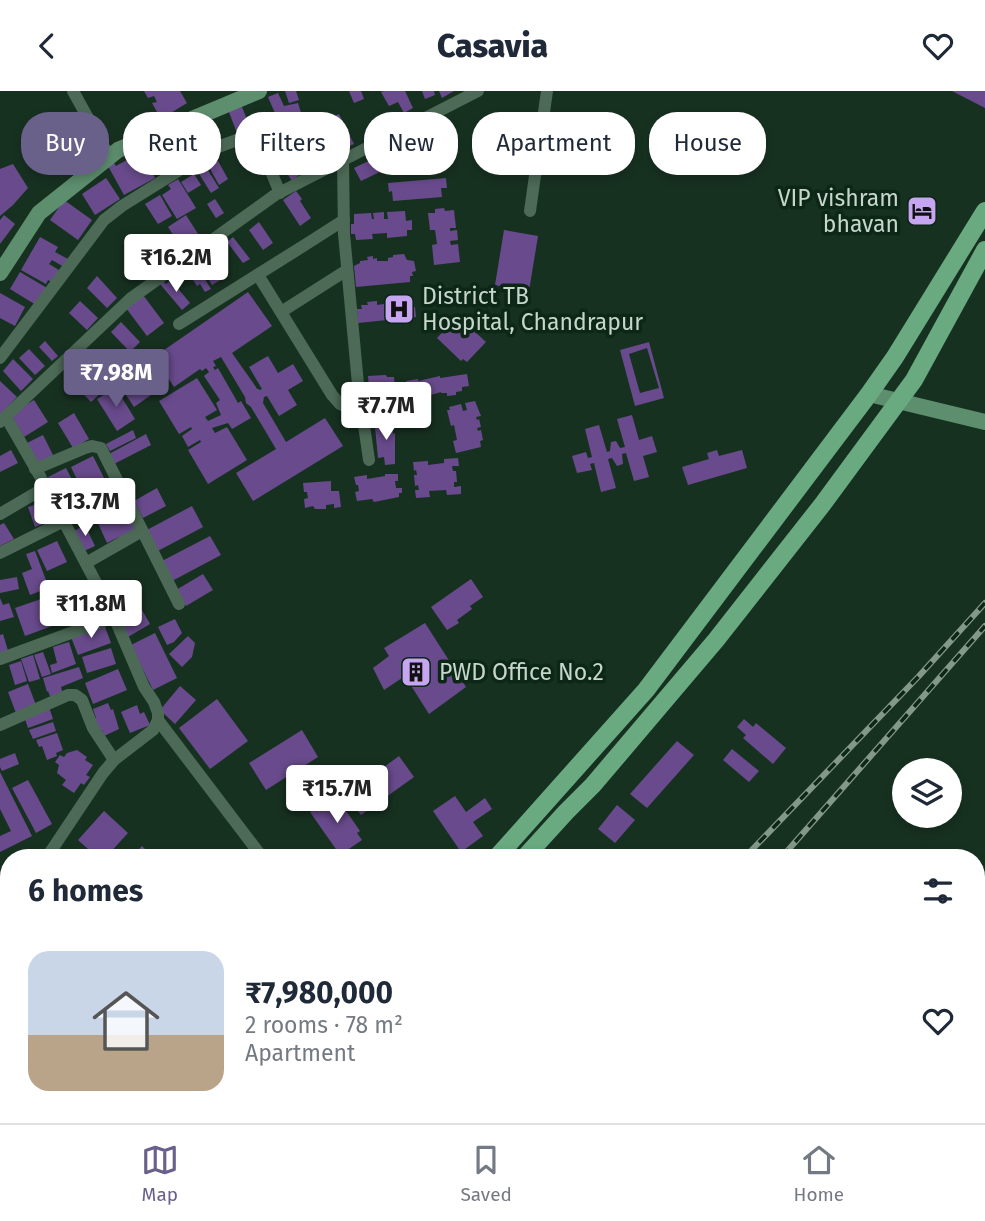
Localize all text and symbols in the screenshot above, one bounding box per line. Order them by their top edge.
icon: back [28,27,66,65]
text: Casavia [437,27,548,65]
icon: heart [919,27,957,65]
chip: Buy [21,112,109,175]
chip: Rent [123,112,221,175]
chip: Filters [235,112,350,175]
chip: New [364,112,458,175]
chip: Apartment [472,112,635,175]
chip: House [649,112,766,175]
place label: VIP vishram bhavan [778,184,899,238]
hotel icon: VIP vishram bhavan [905,194,939,228]
pin: ₹16.2M [119,235,233,294]
text: ₹16.2M [140,243,212,271]
place label: District TB Hospital, Chandrapur [422,282,643,336]
hospital icon: District TB Hospital, Chandrapur [382,292,416,326]
pin: ₹7.98M [59,349,173,409]
text: ₹7.98M [80,358,152,386]
pin: ₹7.7M [337,383,435,442]
text: ₹7.7M [357,391,415,419]
pin: ₹13.7M [28,479,142,538]
text: ₹13.7M [50,487,120,515]
pin: ₹11.8M [34,581,148,640]
text: ₹11.8M [56,589,126,617]
building icon: PWD Office No.2 [399,655,433,689]
place label: PWD Office No.2 [439,658,604,686]
map controls [892,758,962,828]
button: layers [892,758,962,828]
pin: ₹15.7M [280,765,394,825]
text: ₹15.7M [302,774,372,802]
icon: filters [919,872,957,910]
text: 6 homes [28,873,143,909]
text: ₹7,980,000 [245,975,393,1011]
icon: home [84,979,168,1063]
icon: heart [919,1002,957,1040]
text: 2 rooms · 78 m² [245,1011,403,1039]
text: Apartment [245,1039,355,1067]
tab: Map [141,1141,179,1206]
tab: Saved [460,1141,512,1206]
tab: Home [794,1141,844,1206]

